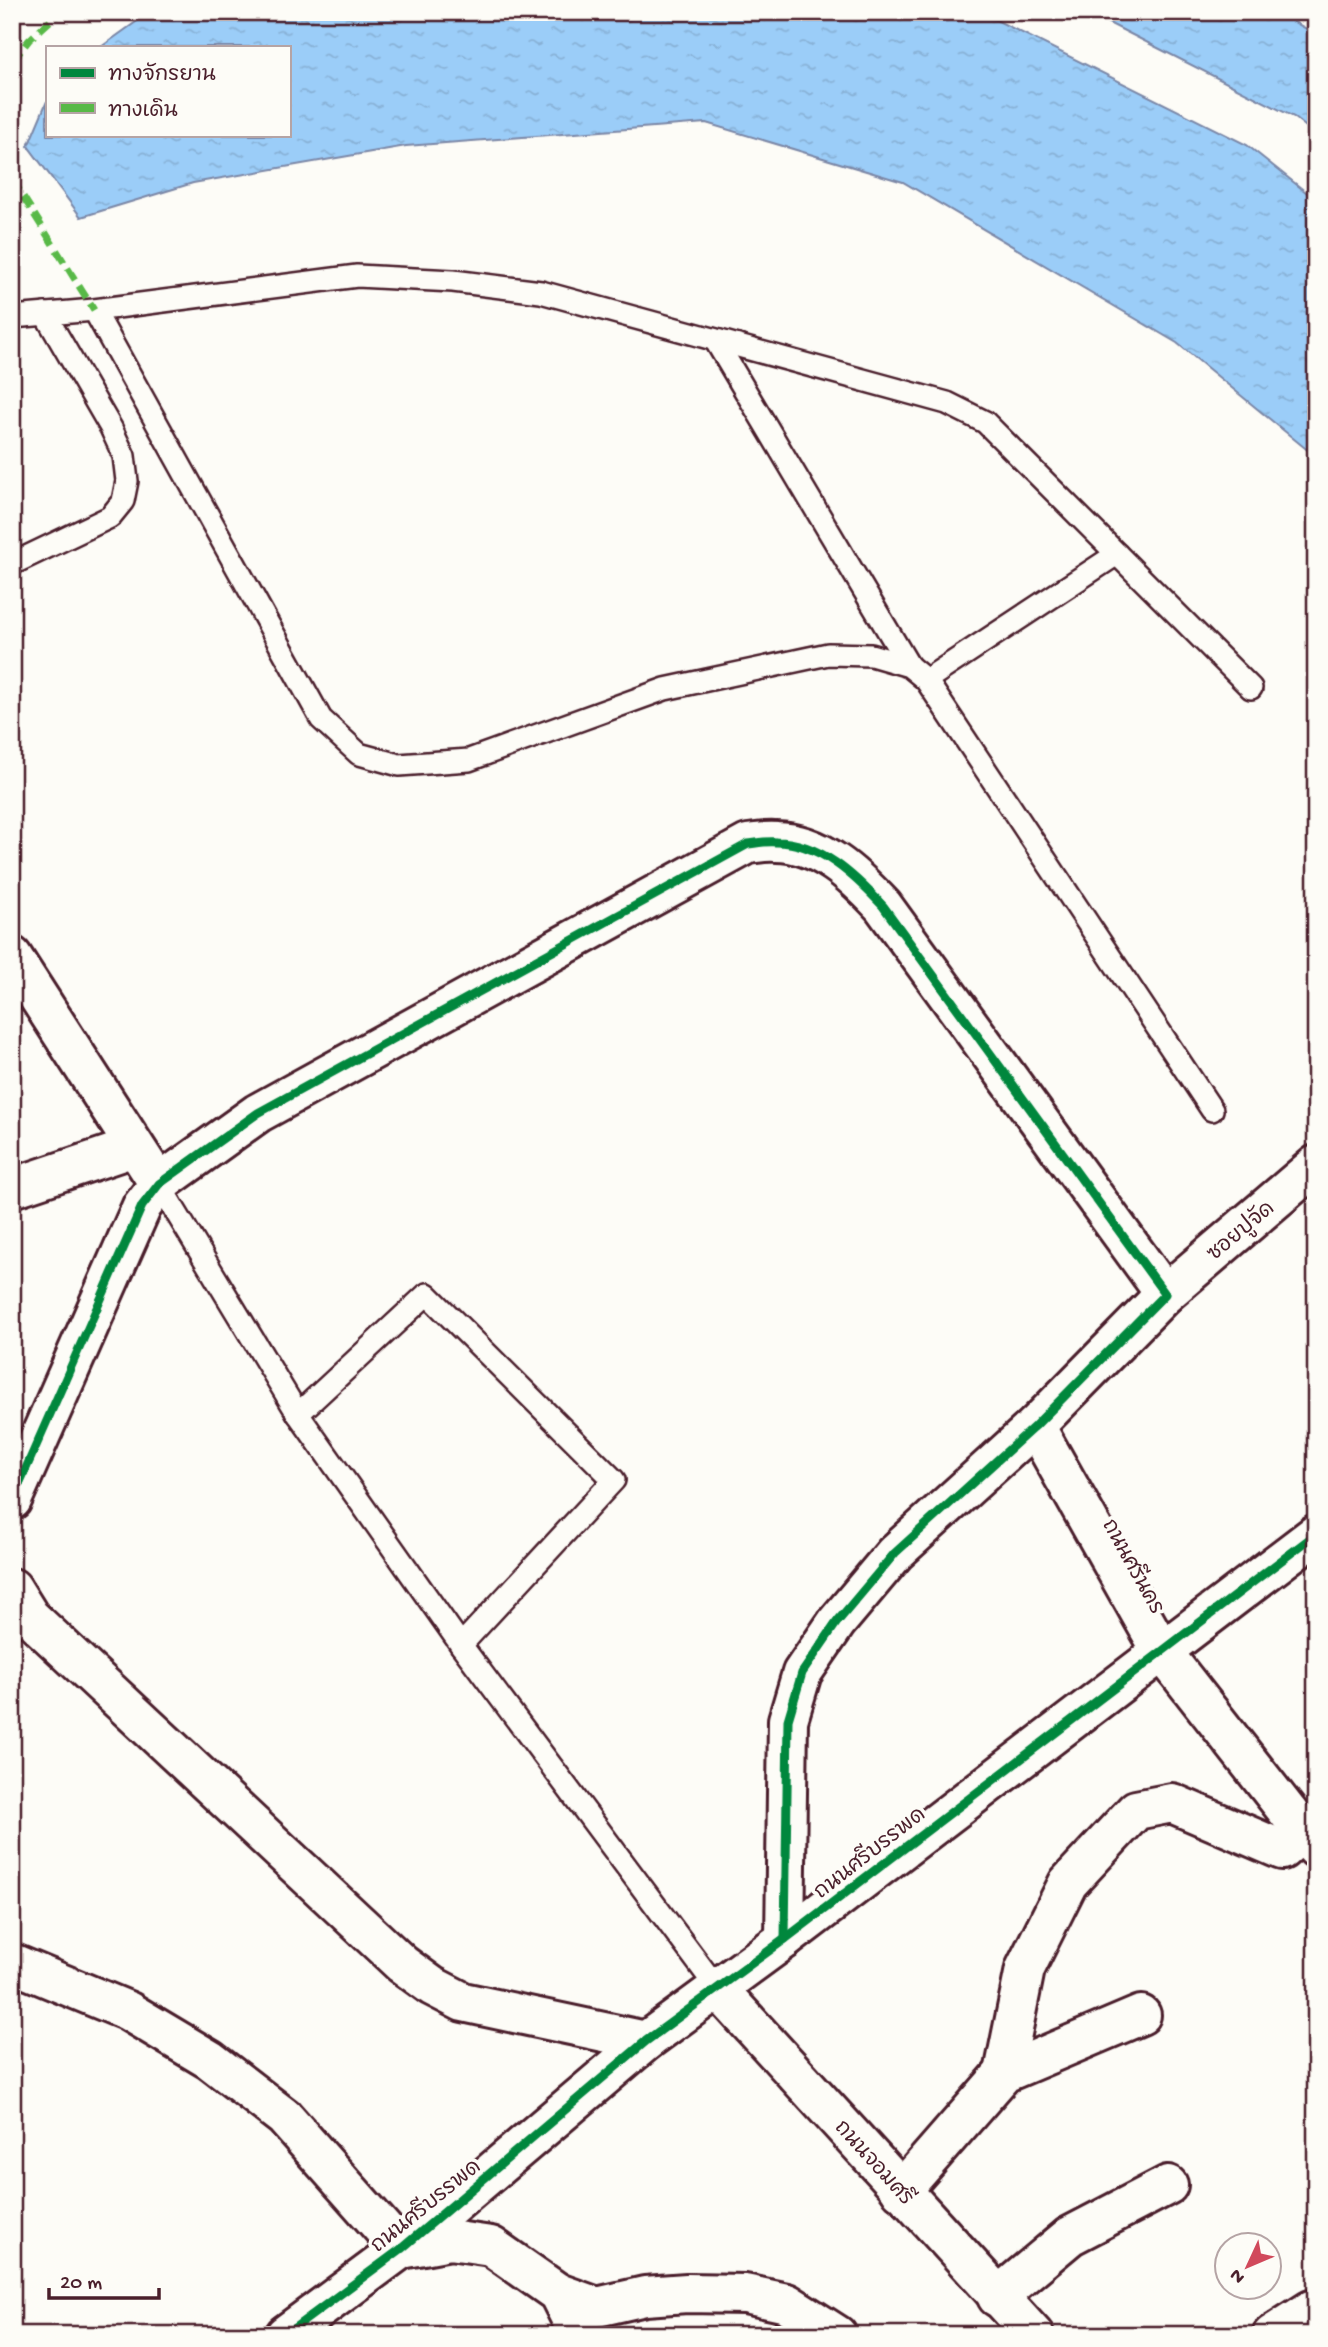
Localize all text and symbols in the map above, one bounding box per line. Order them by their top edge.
legend [46,46,290,136]
text: ทางจักรยาน [108,62,216,89]
text: ทางเดิน [108,97,178,125]
street label: ซอยปูจัด [1202,1196,1281,1268]
street label: ถนนศรีนคร [1095,1514,1170,1620]
street label: ถนนศรีบรรพด [809,1801,932,1906]
street label: ถนนจอมศรี [828,2115,919,2212]
street label: ถนนศรีบรรพด [365,2153,487,2260]
north arrow [1212,2232,1282,2302]
scale bar [49,2256,159,2300]
text: N [1226,2263,1251,2288]
text: 20 m [60,2272,102,2297]

